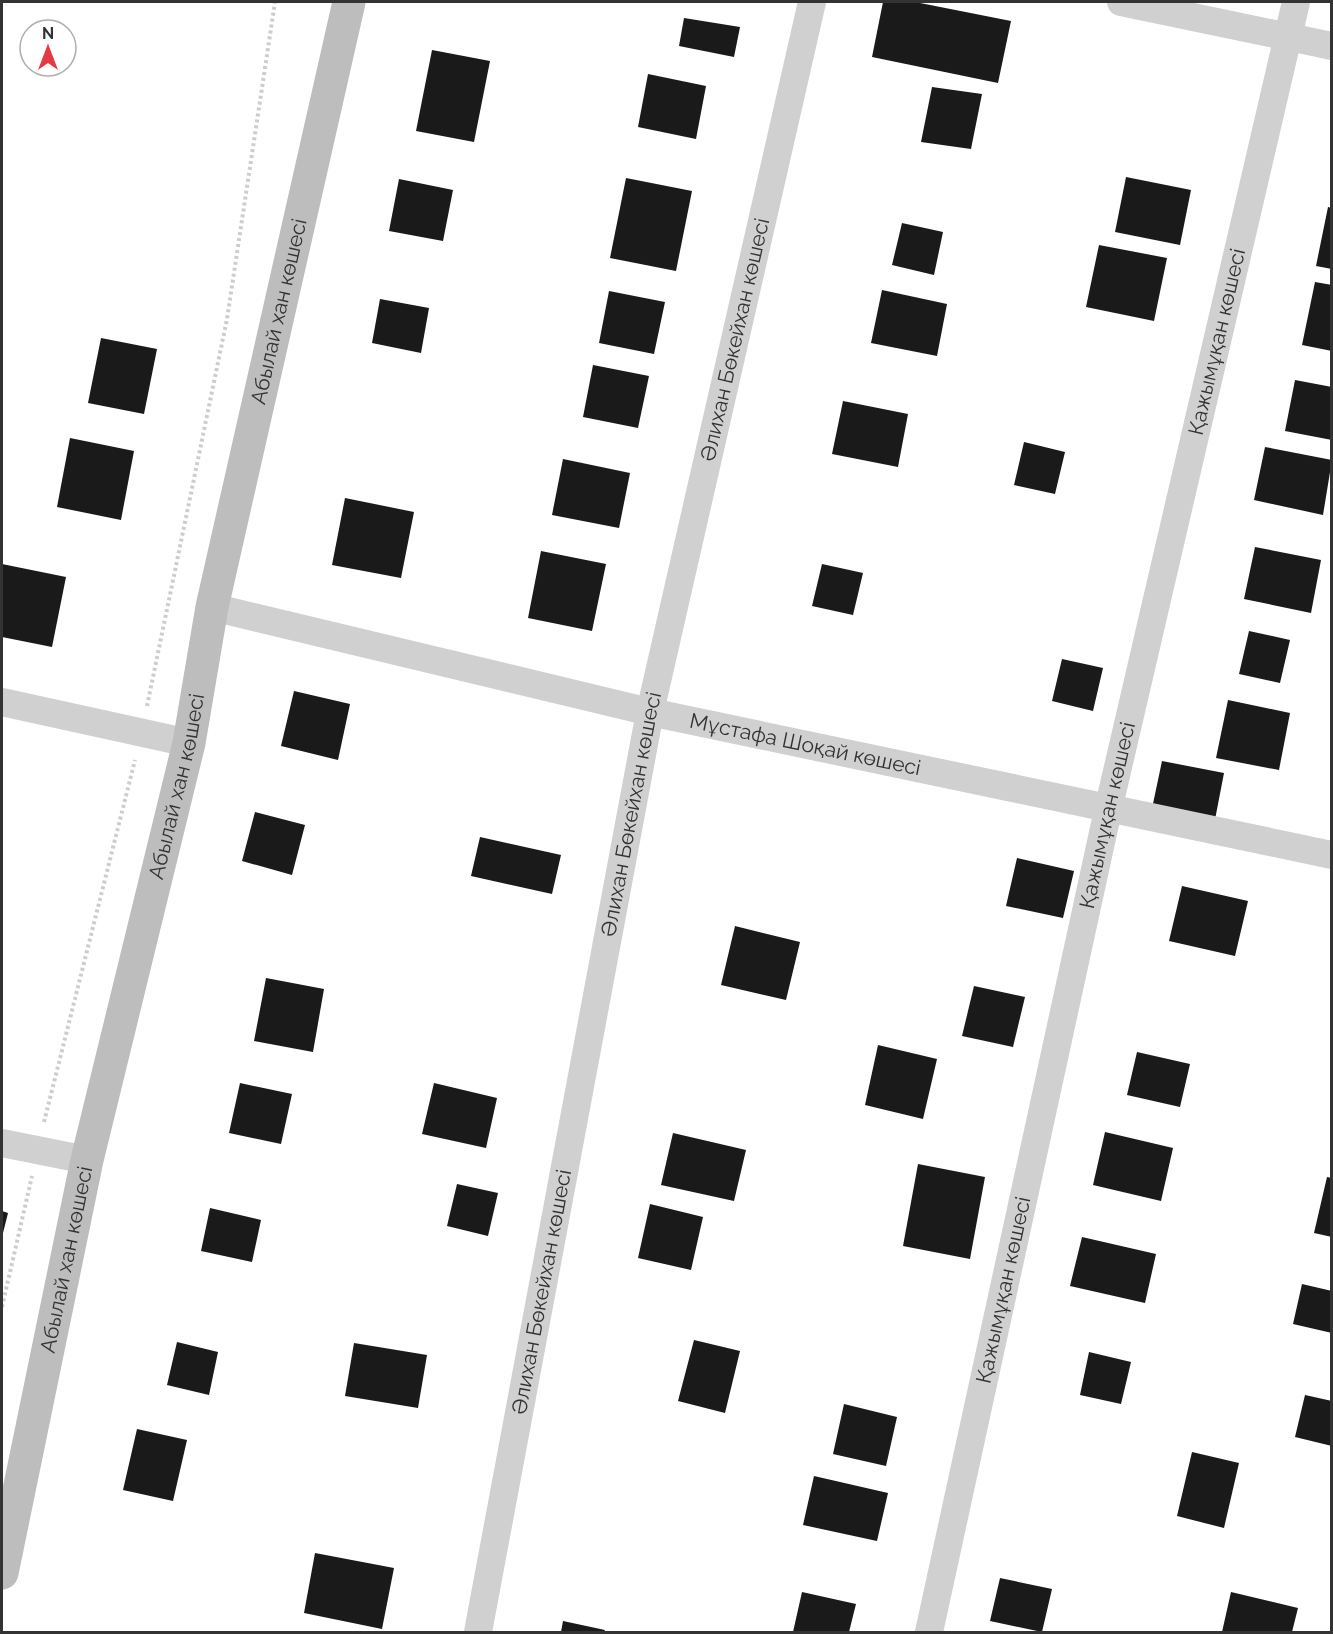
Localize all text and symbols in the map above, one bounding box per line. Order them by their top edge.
north arrow [18,18,78,78]
text: N [42,24,54,43]
street label: Абылай хан көшесі [245,216,312,407]
street label: Әлихан Бөкейхан көшесі [695,216,774,463]
street label: Қажымұқан көшесі [1183,246,1250,437]
street label: Әлихан Бөкейхан көшесі [595,689,666,938]
street label: Абылай хан көшесі [143,692,209,882]
street label: Мұстафа Шоқай көшесі [687,708,923,780]
street label: Қажымұқан көшесі [1074,719,1140,911]
street label: Абылай хан көшесі [35,1164,97,1355]
street label: Әлихан Бөкейхан көшесі [506,1167,576,1416]
street label: Қажымұқан көшесі [970,1194,1035,1386]

